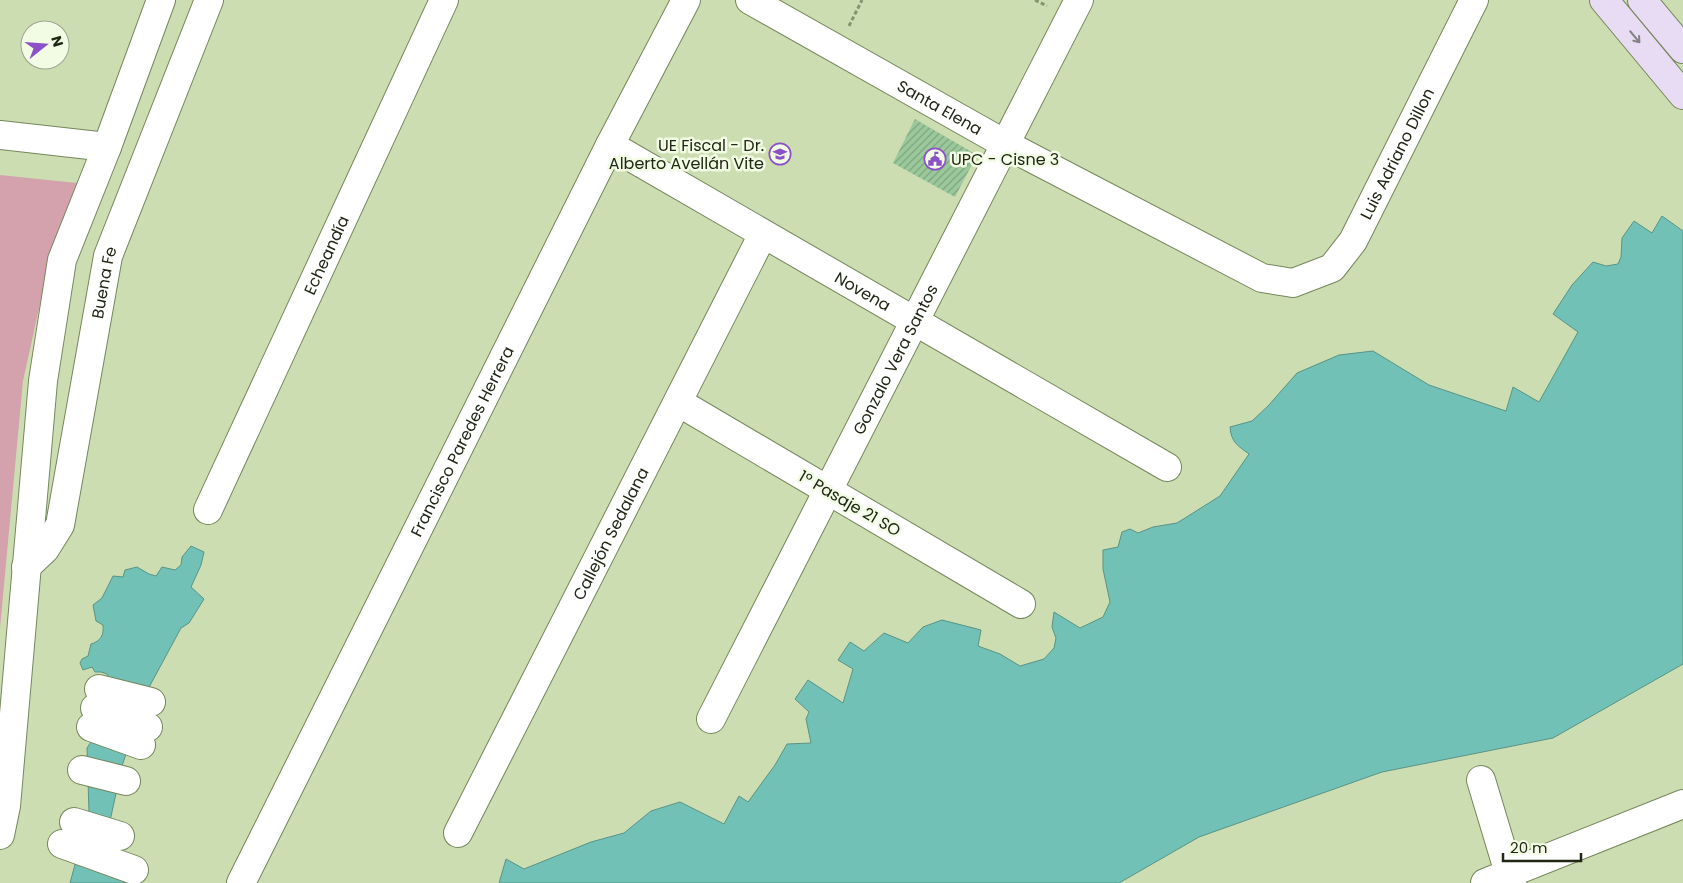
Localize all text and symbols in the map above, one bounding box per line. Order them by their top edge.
north arrow [20,20,70,70]
one-way arrow [1630,31,1641,44]
text: N [46,33,69,49]
street label: Santa Elena [893,74,986,141]
street label: Luis Adriano Dillon [1355,84,1440,223]
place label: UE Fiscal - Dr. Alberto Avellán Vite [609,134,764,175]
school or university icon: UE Fiscal - Dr. Alberto Avellán Vite [768,142,792,166]
public building icon: UPC - Cisne 3 [923,147,947,171]
place label: UPC - Cisne 3 [951,148,1059,171]
street label: Echeandía [298,212,355,298]
street label: Buena Fe [86,243,123,321]
street label: Novena [830,266,895,317]
street label: Gonzalo Vera Santos [847,280,944,439]
street label: Francisco Paredes Herrera [405,342,520,541]
street label: Callejón Sedalana [567,463,654,604]
street label: 1º Pasaje 21 SO [794,465,905,542]
scale bar [1503,830,1580,862]
text: 20 m [1510,837,1548,858]

